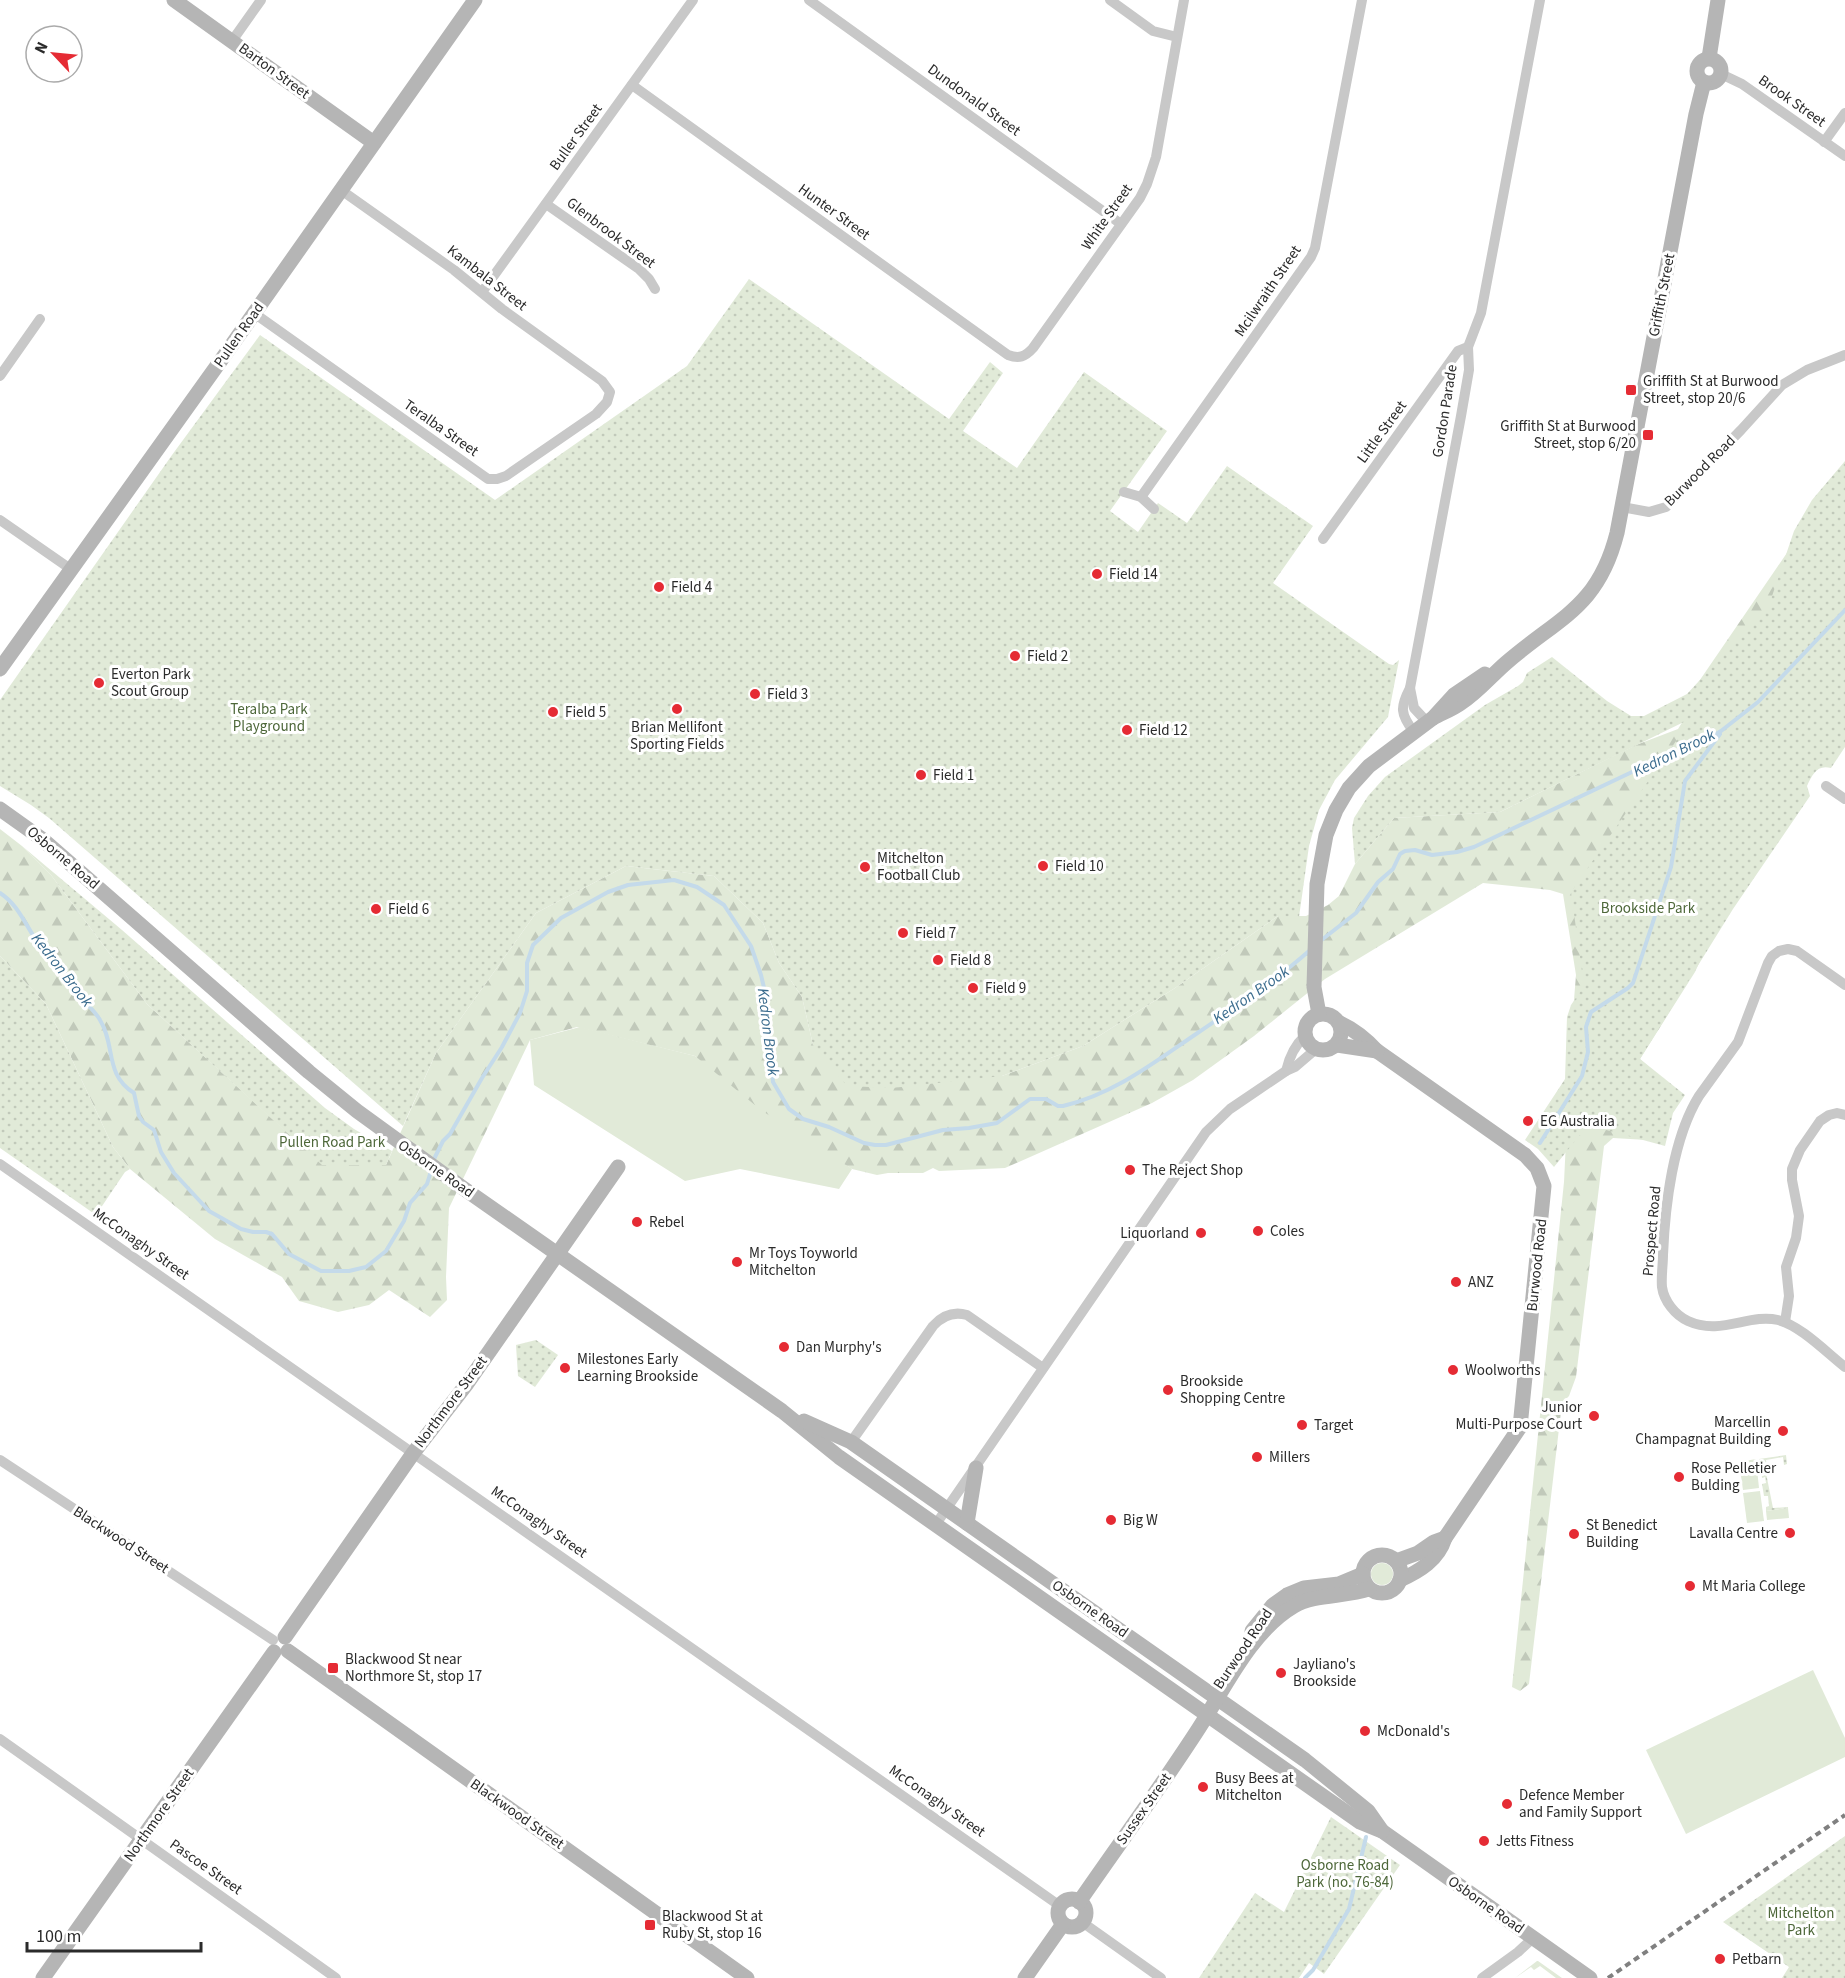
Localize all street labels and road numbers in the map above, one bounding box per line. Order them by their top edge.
street label: Barton Street [234,38,314,104]
street label: Dundonald Street [923,59,1025,141]
street label: Brook Street [1754,70,1830,132]
street label: Buller Street [545,99,607,175]
street label: Hunter Street [794,179,874,245]
street label: White Street [1076,180,1138,254]
street label: Glenbrook Street [562,193,660,273]
street label: Kambala Street [443,240,531,316]
street label: Mcilwraith Street [1230,241,1306,341]
street label: Griffith Street [1644,252,1680,338]
street label: Pullen Road [209,298,269,372]
street label: Gordon Parade [1427,363,1463,459]
street label: Teralba Street [399,394,483,462]
street label: Little Street [1352,396,1412,468]
street label: Burwood Road [1660,431,1740,511]
street label: Osborne Road [22,821,104,895]
street label: Osborne Road [394,1135,478,1203]
street label: Prospect Road [1638,1185,1666,1277]
street label: McConaghy Street [88,1203,194,1285]
street label: Burwood Road [1522,1218,1552,1312]
street label: Northmore Street [410,1352,492,1452]
street label: McConaghy Street [486,1481,592,1563]
street label: Blackwood Street [69,1501,173,1579]
street label: Osborne Road [1048,1575,1132,1643]
street label: Burwood Road [1208,1605,1278,1693]
street label: McConaghy Street [884,1760,990,1842]
street label: Northmore Street [119,1764,199,1866]
street label: Sussex Street [1111,1769,1177,1849]
street label: Blackwood Street [466,1774,568,1854]
street label: Pascoe Street [165,1834,247,1900]
street label: Osborne Road [1444,1871,1528,1939]

